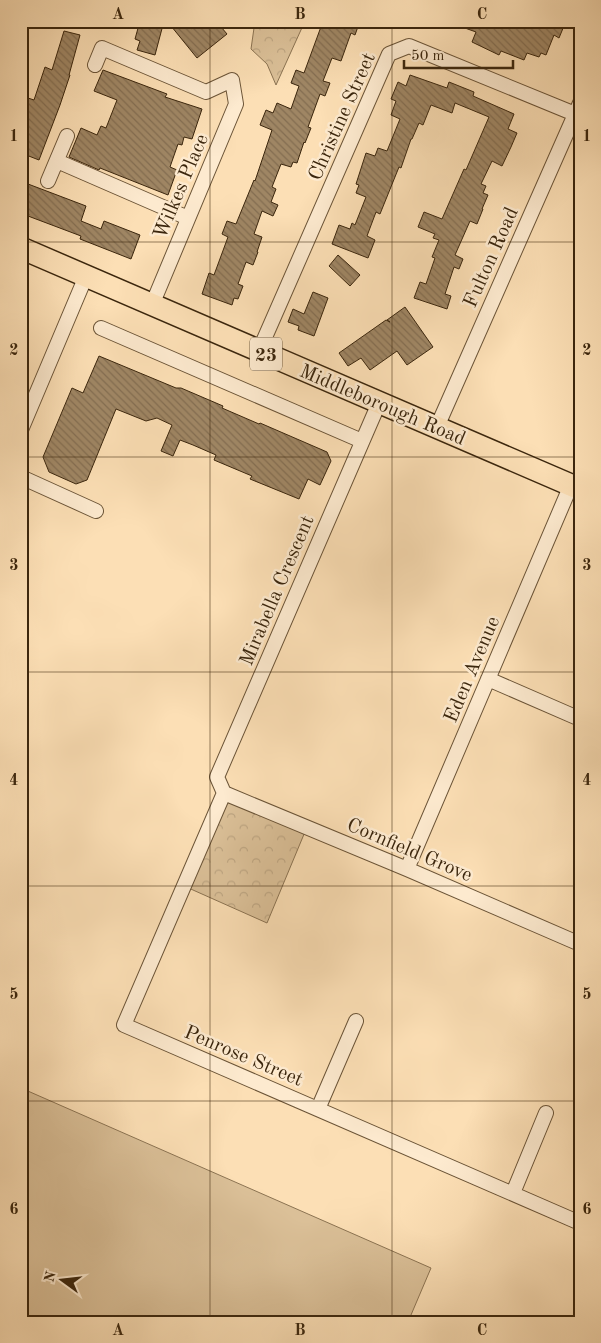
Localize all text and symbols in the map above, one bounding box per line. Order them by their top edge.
text: A [112,7,124,23]
text: B [294,7,306,23]
text: C [477,7,487,23]
scale bar [404,38,512,70]
text: 50 m [411,49,445,64]
street label: Christine Street [306,50,380,184]
text: 1 [9,129,19,145]
text: 1 [582,129,592,145]
street label: Wilkes Place [151,131,213,242]
street label: Fulton Road [461,205,523,311]
road number: 23 [250,338,282,370]
text: 2 [9,343,19,359]
text: 2 [582,343,592,359]
street label: Middleborough Road [296,362,468,450]
street label: Mirabella Crescent [237,513,319,669]
text: 3 [9,558,19,574]
text: 3 [582,558,592,574]
street label: Eden Avenue [441,614,504,726]
text: 4 [9,773,19,789]
text: 4 [582,773,592,789]
street label: Cornfield Grove [344,815,475,886]
text: 5 [9,987,19,1003]
text: 5 [582,987,592,1003]
street label: Penrose Street [181,1023,306,1091]
text: 6 [9,1202,19,1218]
text: 6 [582,1202,592,1218]
north arrow [38,1256,88,1306]
text: N [42,1270,59,1284]
text: A [112,1323,124,1339]
text: B [294,1323,306,1339]
text: C [477,1323,487,1339]

